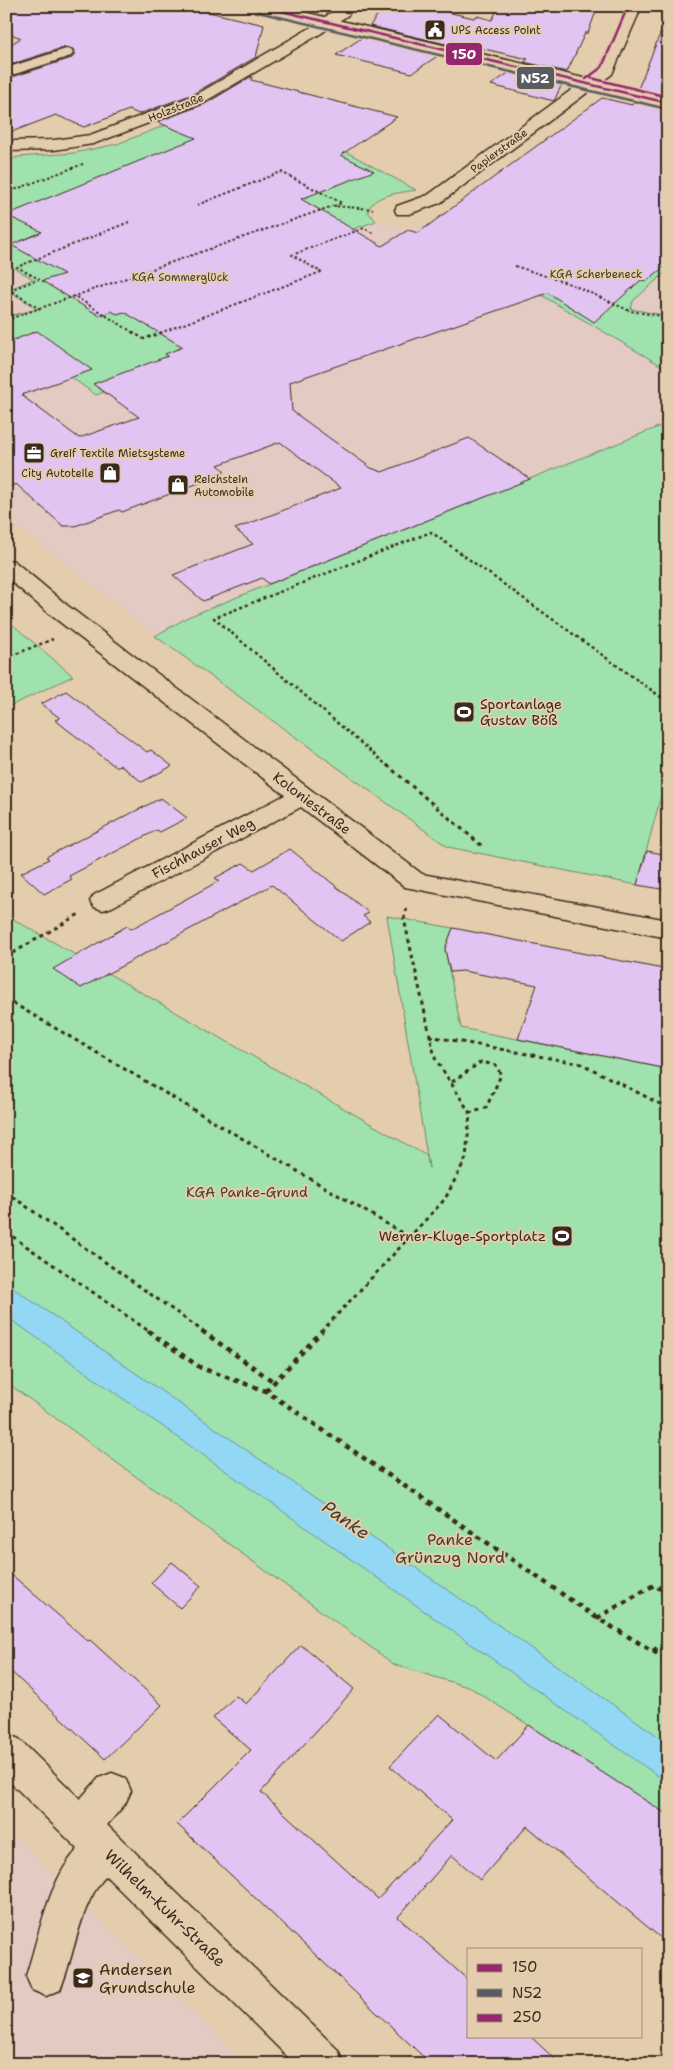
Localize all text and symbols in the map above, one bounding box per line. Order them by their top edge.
public building icon: UPS Access Point [423,18,447,42]
place label: UPS Access Point [451,23,541,38]
line badge: 150 [445,42,483,66]
text: 150 [452,45,477,63]
line badge: N52 [516,66,555,90]
text: N52 [520,69,550,87]
street label: Holzstraße [146,90,206,126]
street label: Papierstraße [467,125,531,177]
park label: KGA Scherbeneck [550,267,642,282]
park label: KGA Sommerglück [132,270,228,285]
office icon: Greif Textile Mietsysteme [22,441,46,465]
place label: Greif Textile Mietsysteme [50,446,185,461]
shop icon: City Autoteile [98,461,122,485]
place label: City Autoteile [21,466,94,481]
place label: Reichstein Automobile [194,472,254,500]
shop icon: Reichstein Automobile [166,473,190,497]
place label: Sportanlage Gustav Böß [480,695,562,729]
sports icon: Sportanlage Gustav Böß [452,700,476,724]
street label: Koloniestraße [269,768,355,838]
street label: Fischhauser Weg [149,813,257,883]
park label: KGA Panke-Grund [186,1183,308,1201]
sports icon: Werner-Kluge-Sportplatz [550,1224,574,1248]
place label: Werner-Kluge-Sportplatz [379,1227,546,1245]
water label: Panke [318,1495,374,1545]
park label: Panke Grünzug Nord [395,1529,505,1568]
street label: Wilhelm-Kuhr-Straße [100,1845,230,1971]
legend [467,1948,642,2038]
text: 150 [512,1957,538,1977]
place label: Andersen Grundschule [99,1959,195,1998]
school or university icon: Andersen Grundschule [71,1966,95,1990]
text: N52 [512,1983,542,2003]
text: 250 [512,2007,542,2027]

